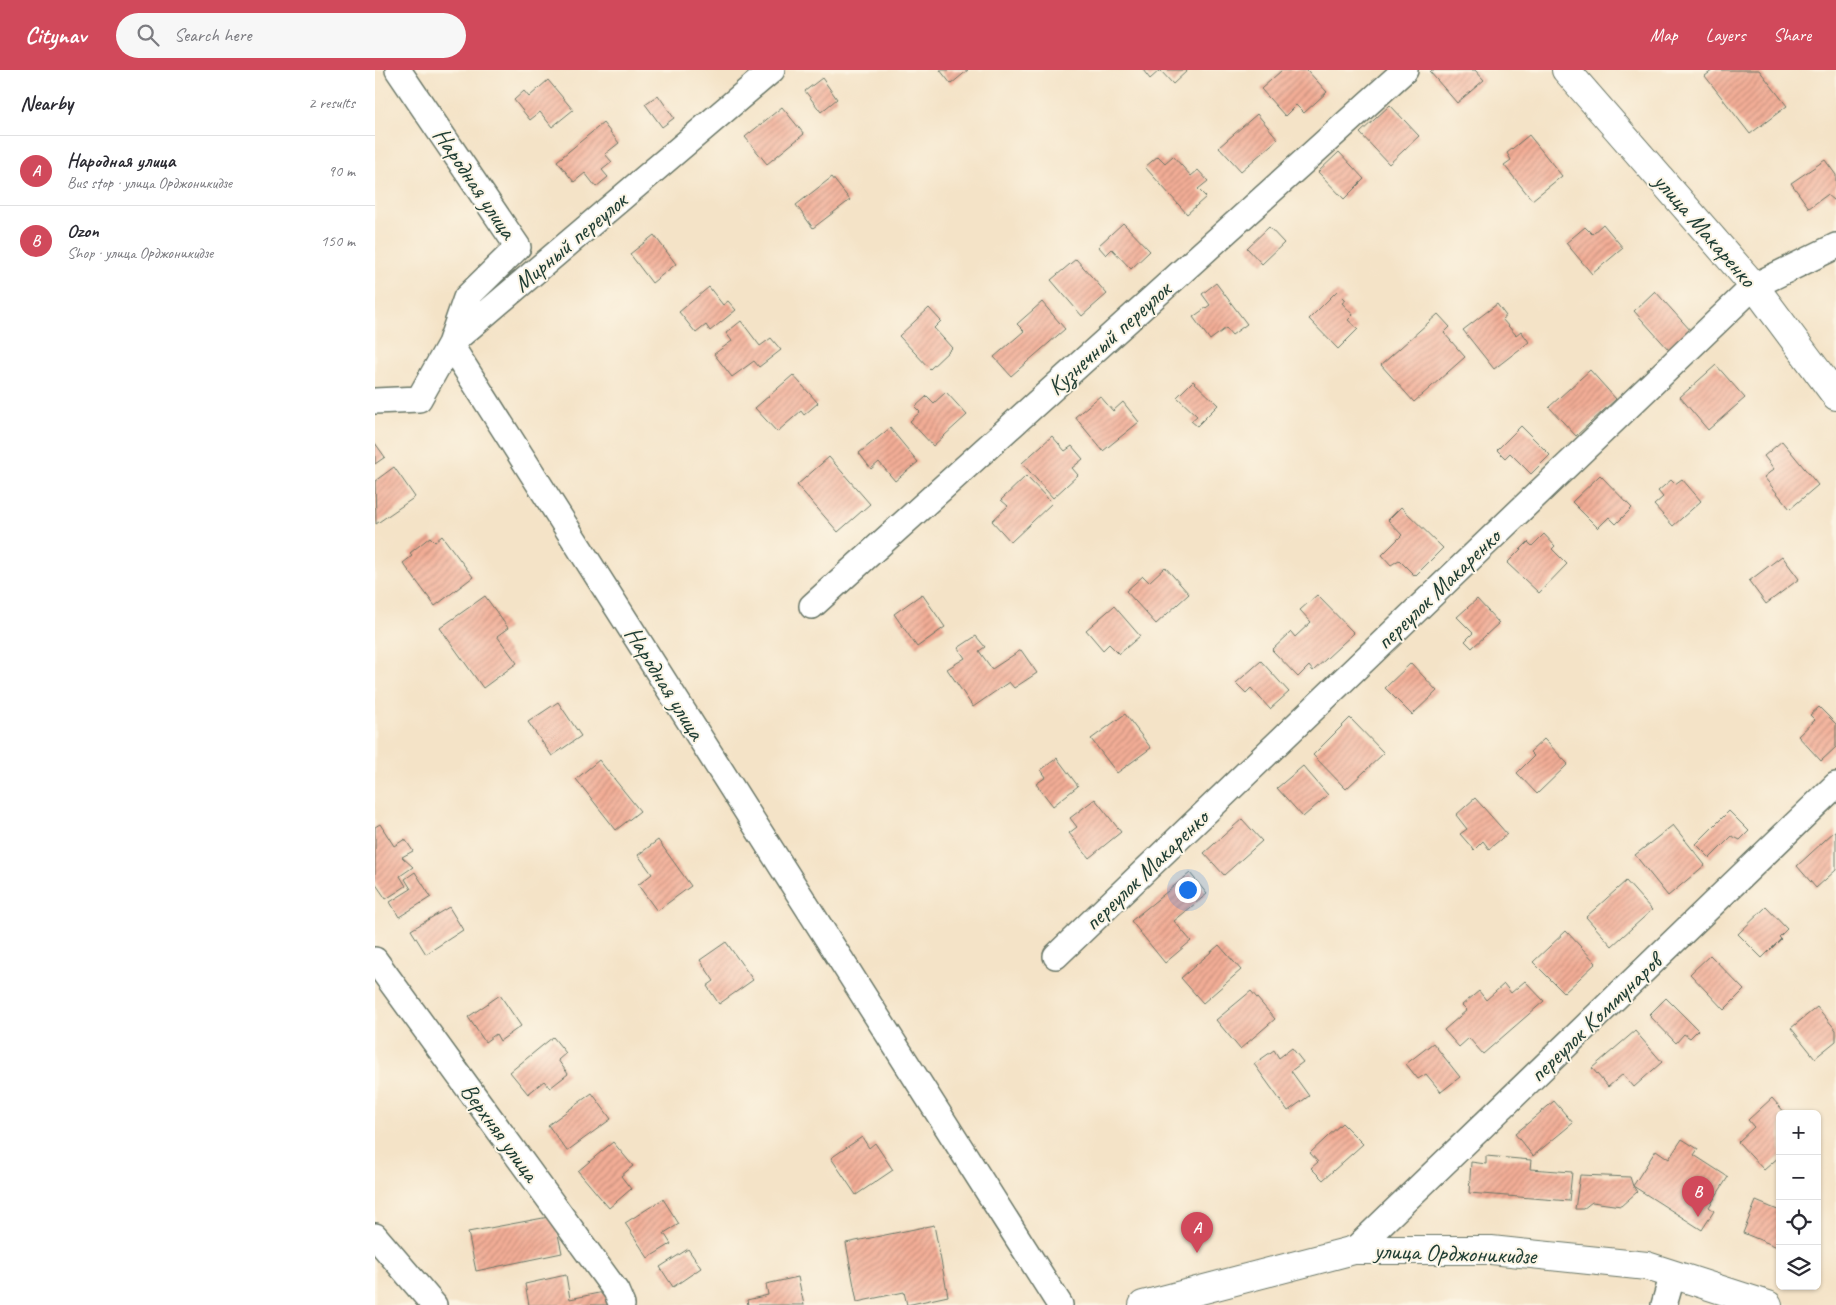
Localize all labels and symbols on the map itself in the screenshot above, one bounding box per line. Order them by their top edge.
street label: Народная улица [427,121,524,246]
street label: улица Макаренко [1646,165,1764,294]
street label: Мирный переулок [507,184,635,298]
street label: Кузнечный переулок [1041,273,1179,402]
street label: переулок Макаренко [1369,520,1508,656]
street label: Народная улица [618,621,713,747]
street label: переулок Макаренко [1077,801,1216,937]
your location [1175,877,1201,903]
street label: переулок Коммунаров [1522,944,1671,1089]
street label: Верхняя улица [454,1077,547,1189]
pin: B [1682,1176,1714,1217]
pin: A [1181,1212,1213,1253]
street label: улица Орджоникидзе [1371,1235,1539,1271]

